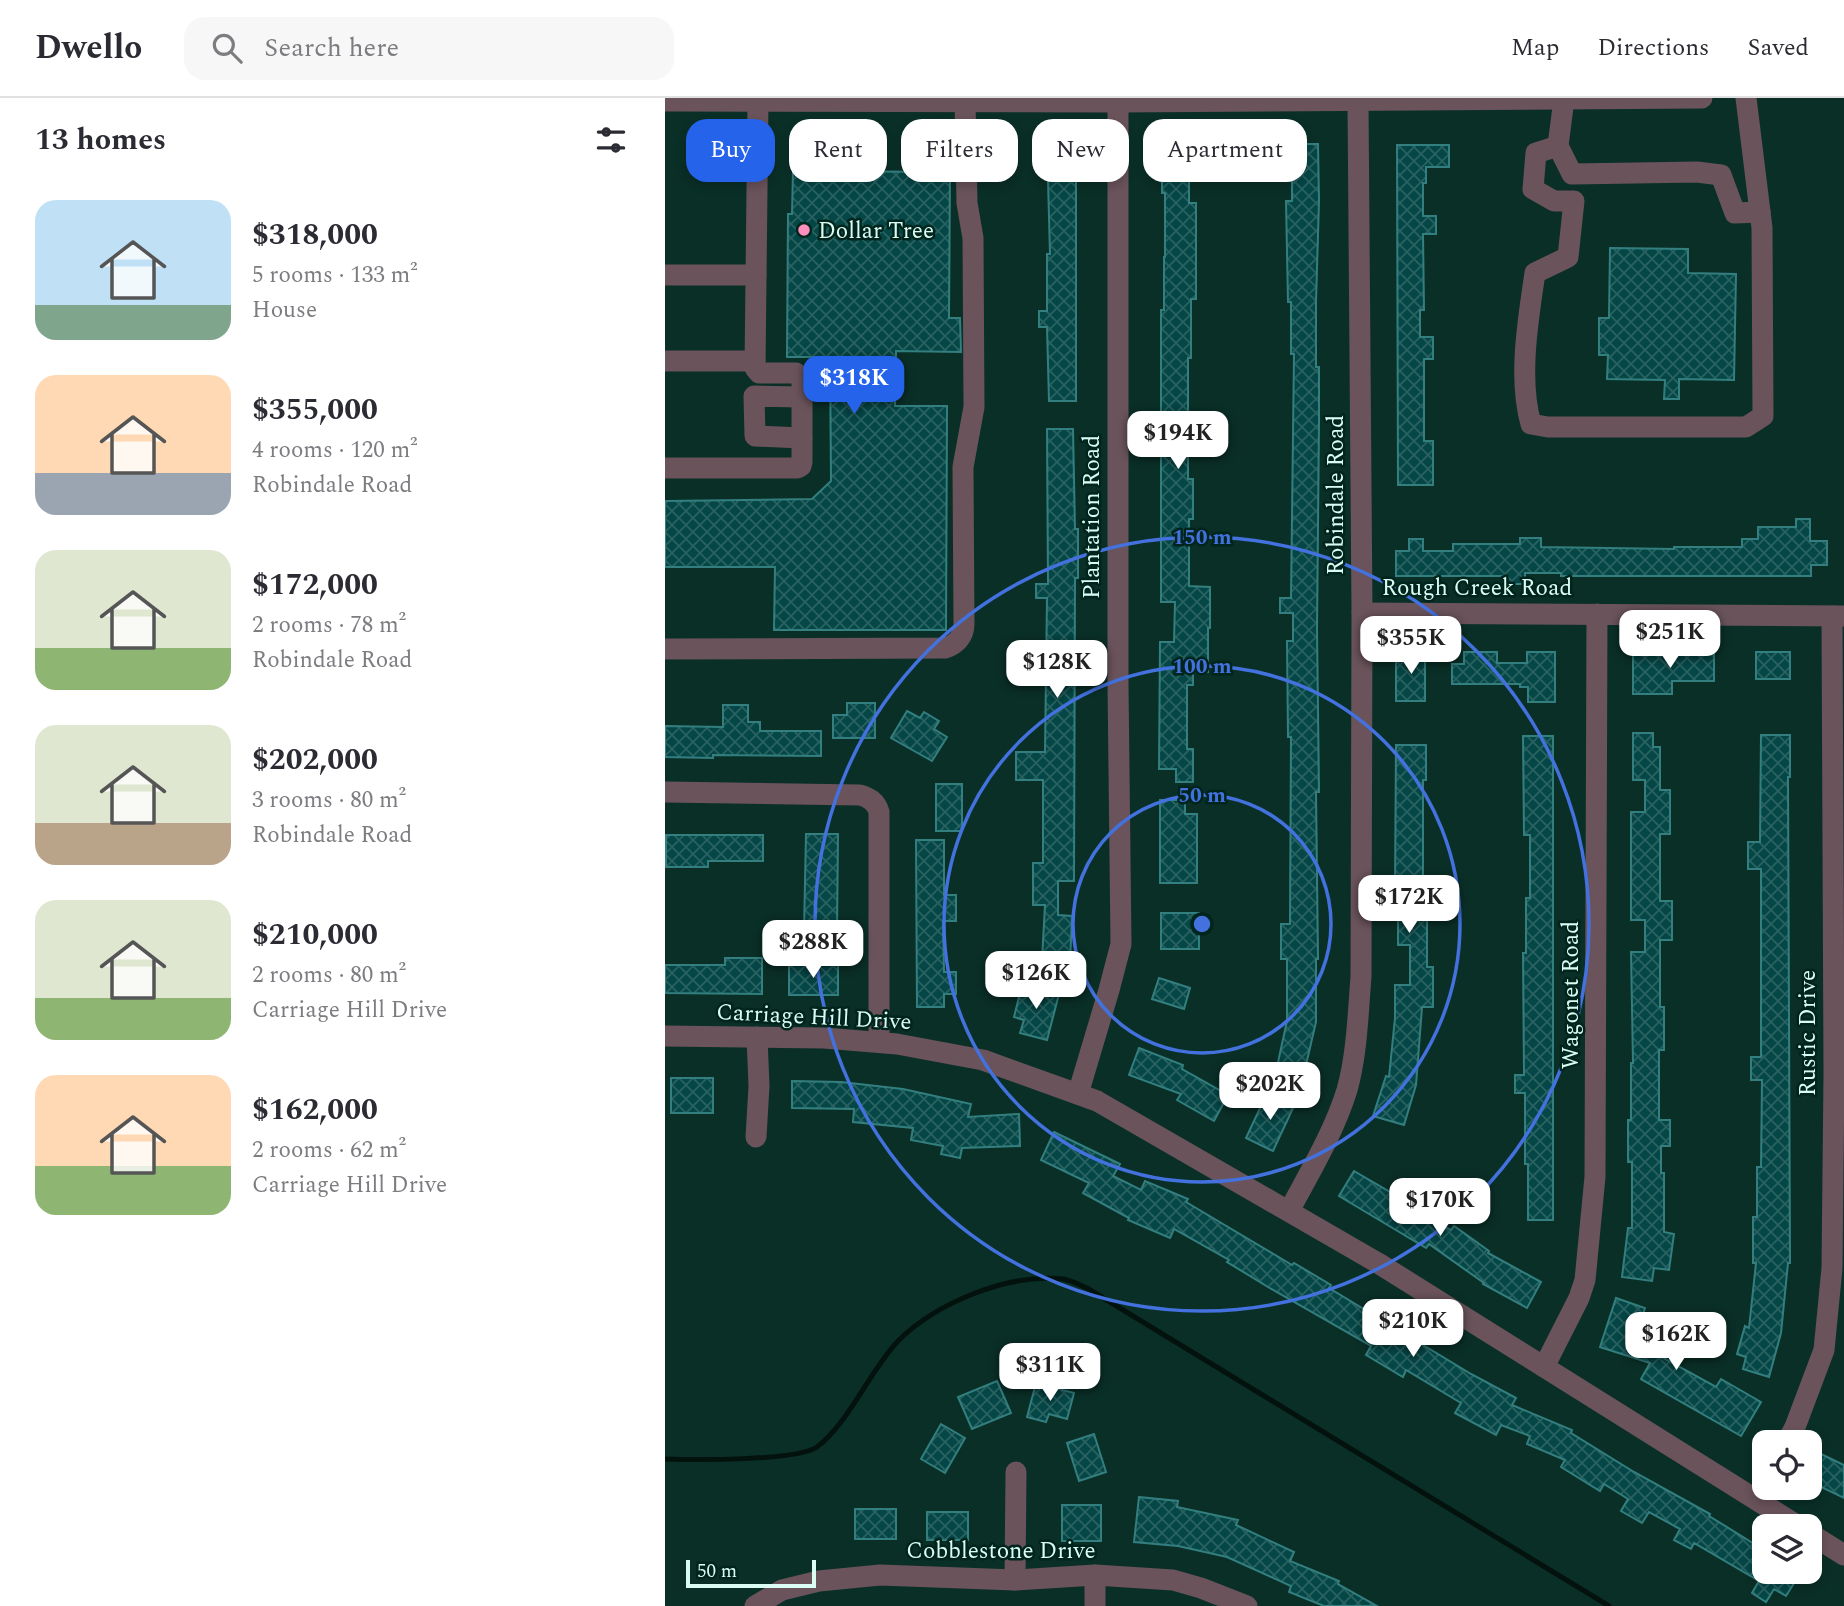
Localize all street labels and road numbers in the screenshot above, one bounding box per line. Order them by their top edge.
street label: Robindale Road [1319,415,1354,575]
street label: Plantation Road [1075,435,1110,599]
street label: Rough Creek Road [1382,571,1572,606]
street label: Wagonet Road [1554,921,1589,1069]
street label: Rustic Drive [1791,970,1826,1096]
street label: Carriage Hill Drive [716,995,912,1040]
street label: Cobblestone Drive [906,1534,1096,1569]

